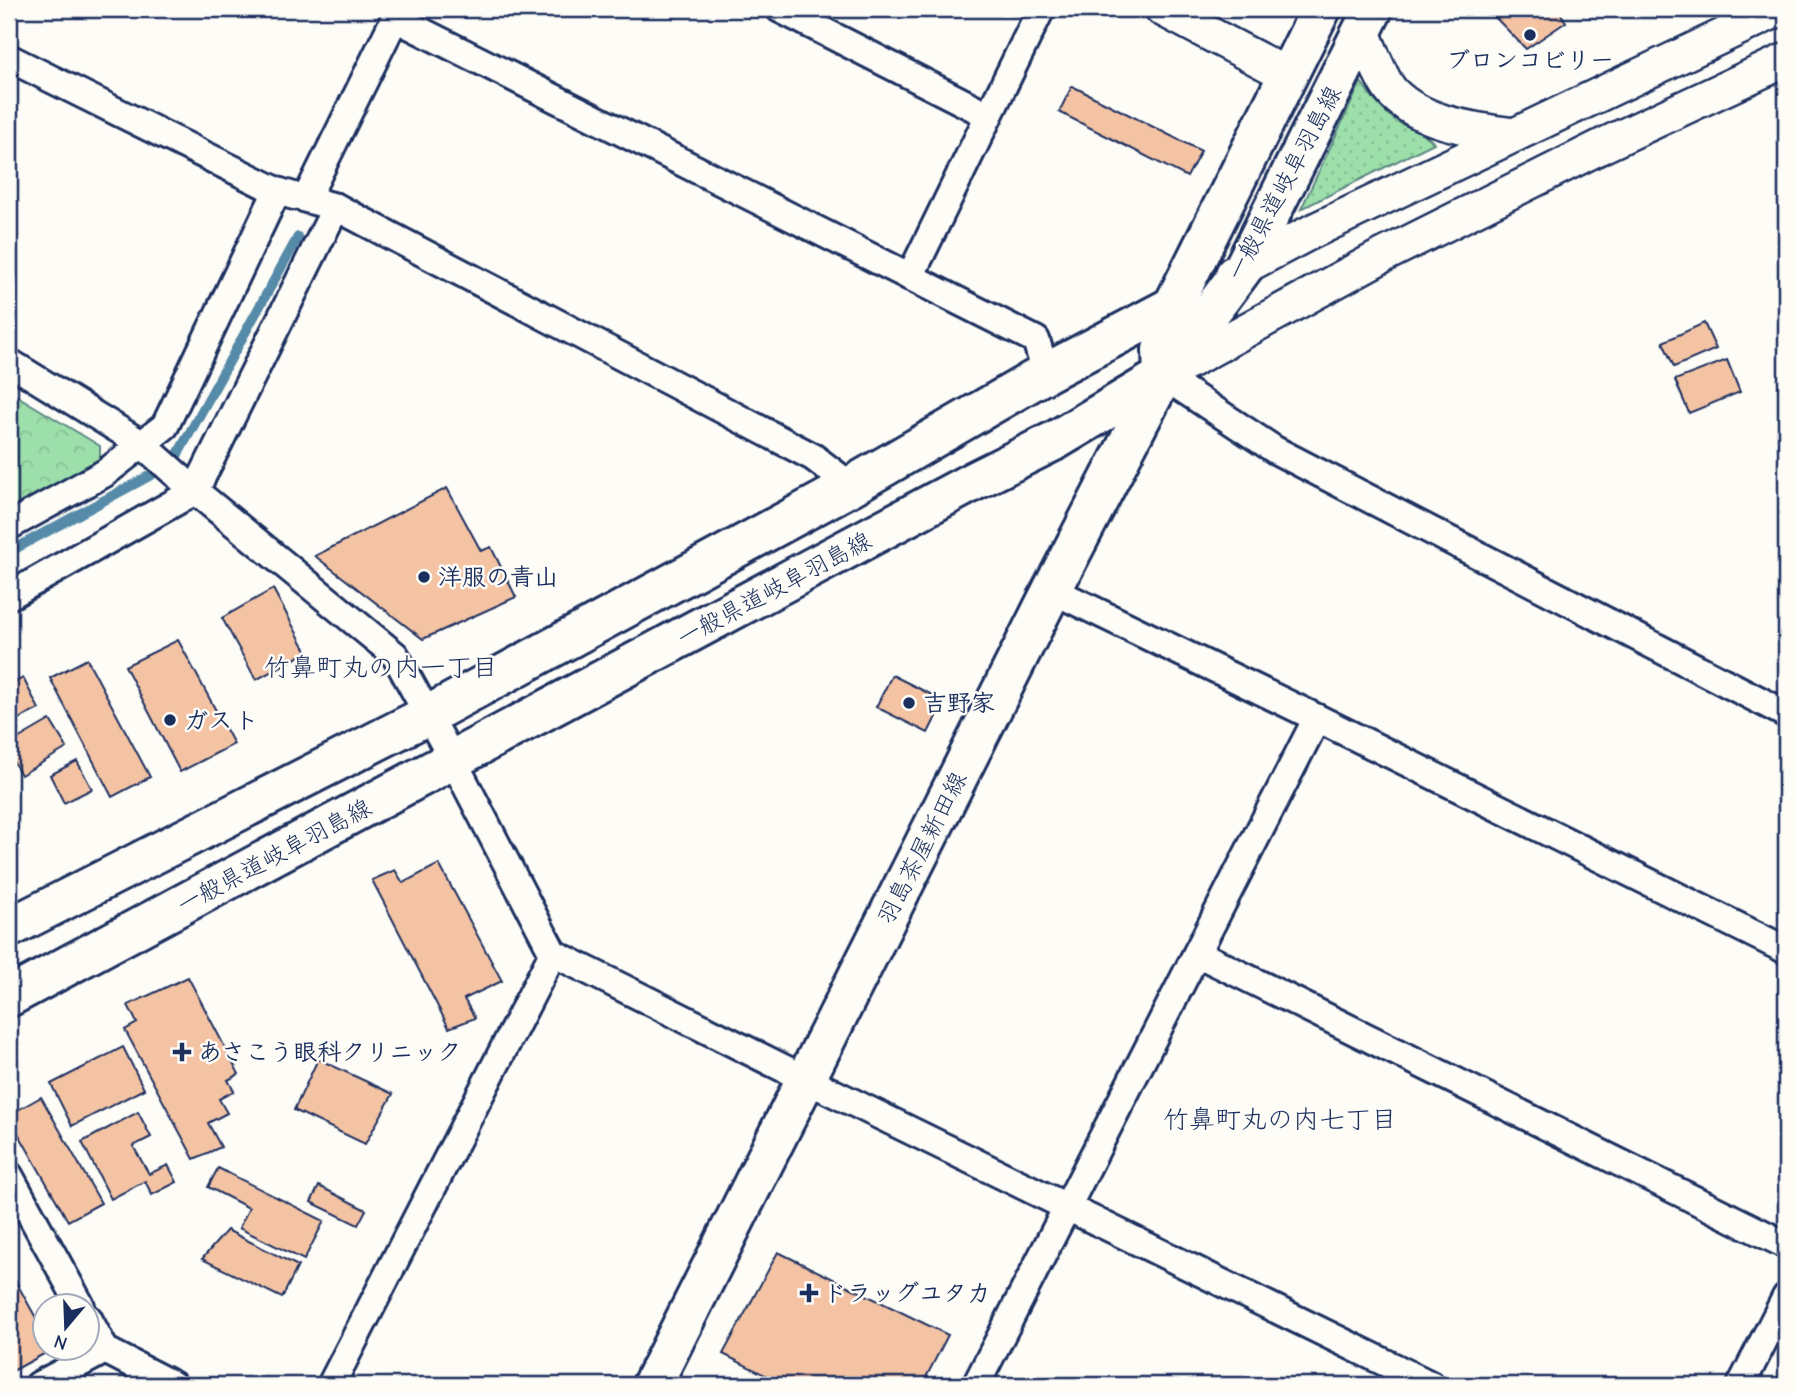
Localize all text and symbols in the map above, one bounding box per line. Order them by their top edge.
marker: ブロンコビリー [1522,27,1538,43]
place label: ブロンコビリー [1446,46,1614,74]
street label: 一般県道岐阜羽島線 [1221,81,1347,285]
street label: 一般県道岐阜羽島線 [672,526,876,652]
place label: 洋服の青山 [438,563,558,591]
marker: 洋服の青山 [416,569,432,585]
district label: 竹鼻町丸の内一丁目 [264,653,498,683]
place label: 吉野家 [923,689,995,717]
marker: 吉野家 [901,695,917,711]
place label: ガスト [184,706,258,734]
marker: ガスト [162,712,178,728]
street label: 羽島茶屋新田線 [871,767,973,929]
street label: 一般県道岐阜羽島線 [172,793,376,919]
place label: あさこう眼科クリニック [198,1038,461,1066]
marker: あさこう眼科クリニック [172,1042,192,1062]
district label: 竹鼻町丸の内七丁目 [1163,1105,1397,1135]
place label: ドラッグユタカ [823,1279,991,1307]
marker: ドラッグユタカ [801,1285,817,1301]
north arrow [32,1292,102,1362]
text: N [51,1330,70,1355]

